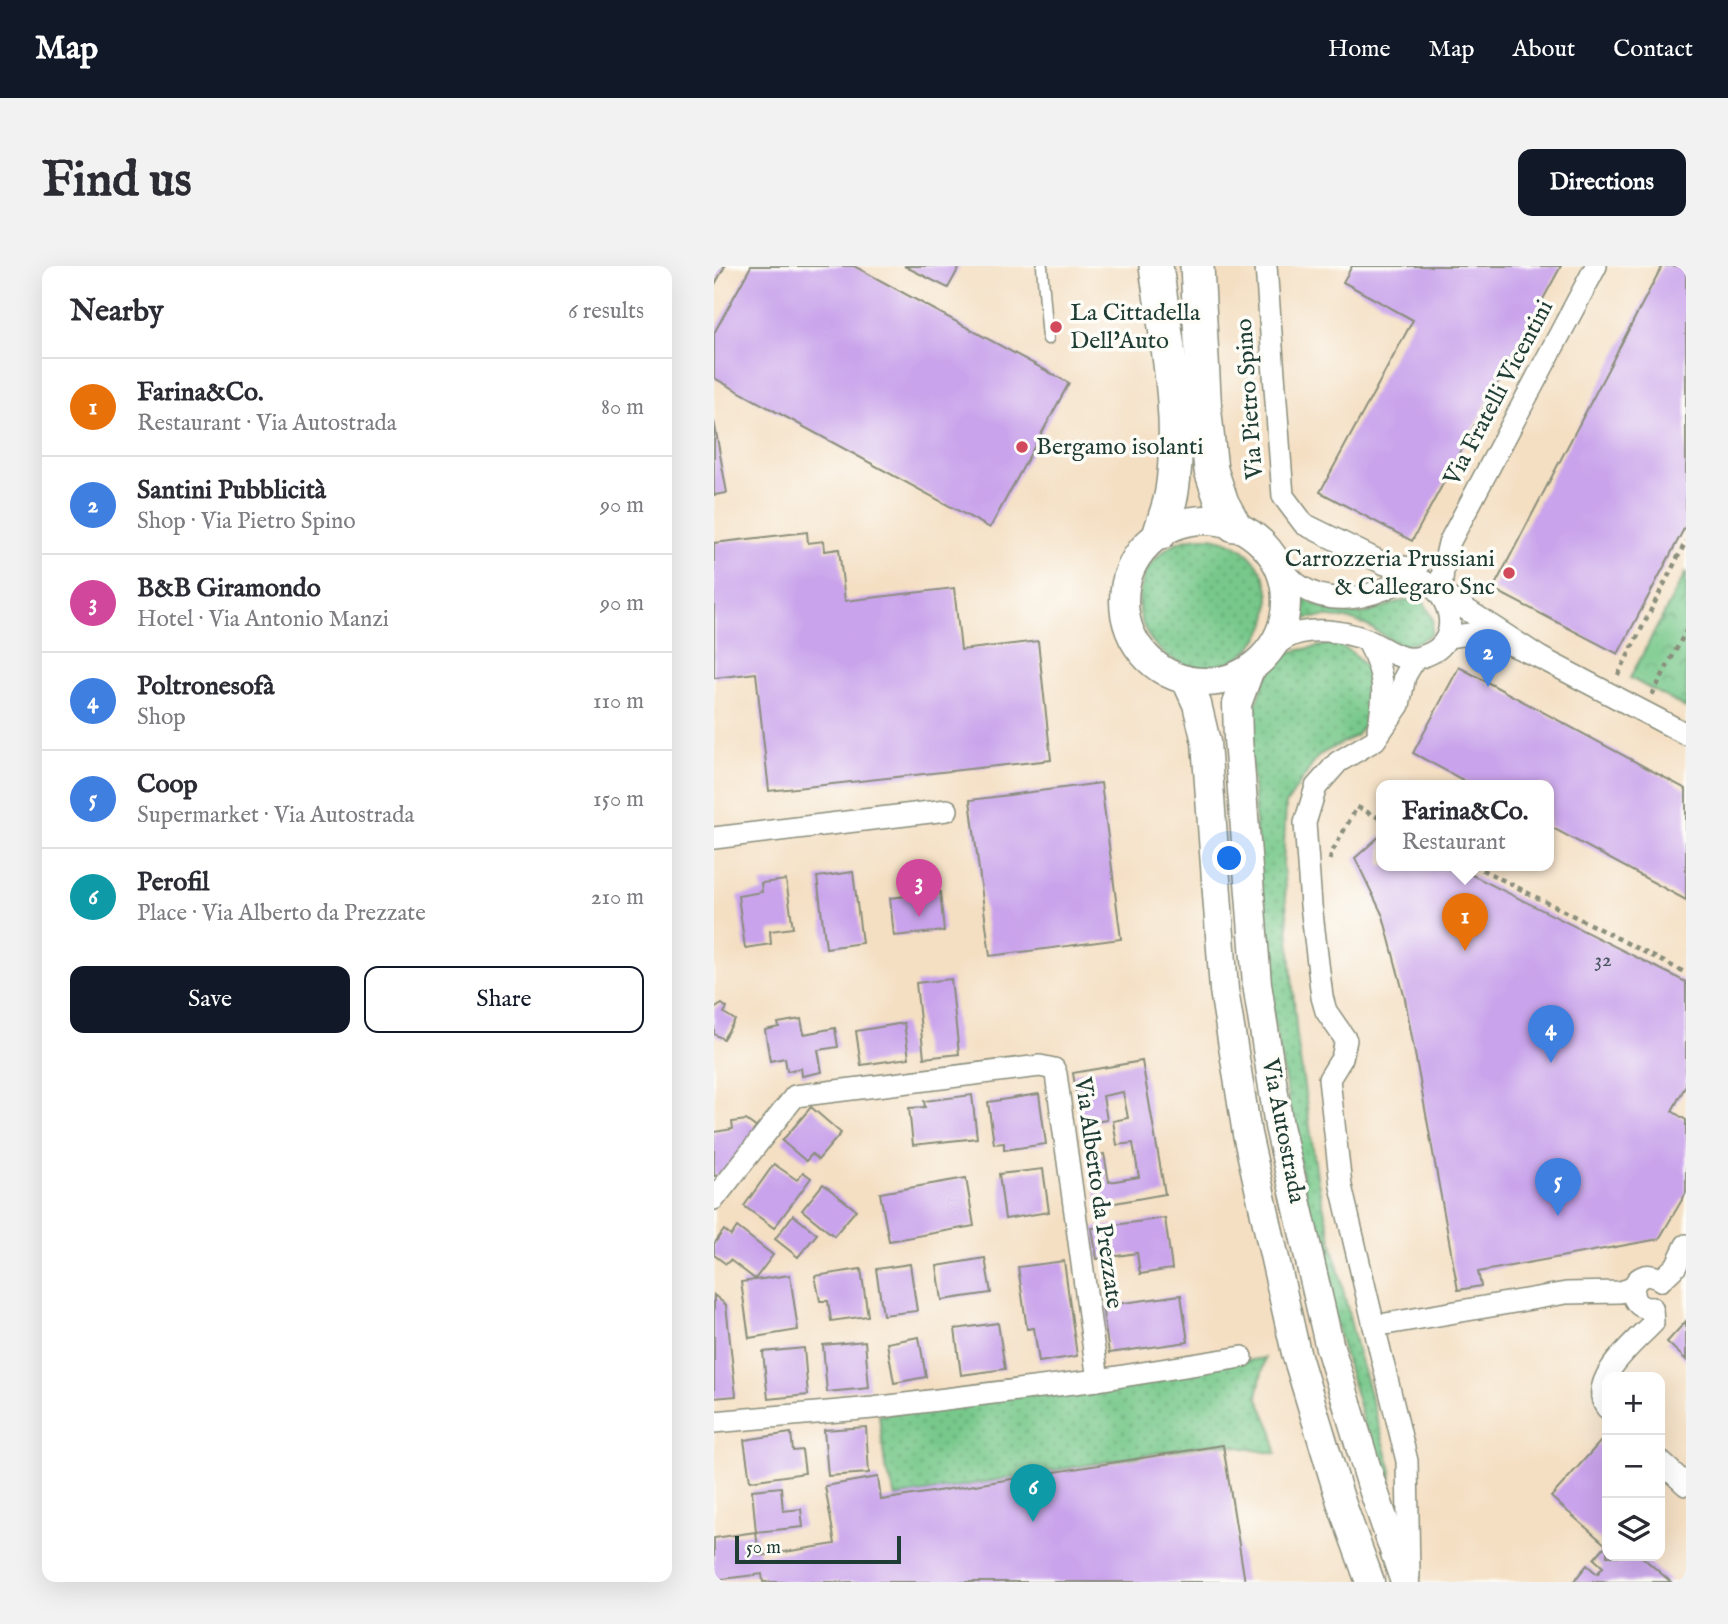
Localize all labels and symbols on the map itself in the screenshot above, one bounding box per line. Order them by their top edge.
street label: Via Fratelli Vicentini [1437,295,1561,492]
place label: La Cittadella Dell'Auto [1070,298,1201,357]
street label: Via Pietro Spino [1229,317,1271,482]
marker: La Cittadella Dell'Auto [1048,319,1064,335]
place label: Bergamo isolanti [1036,432,1204,463]
marker: Bergamo isolanti [1014,439,1030,455]
place label: Carrozzeria Prussiani & Callegaro Snc [1285,544,1495,603]
marker: Carrozzeria Prussiani & Callegaro Snc [1501,565,1517,581]
pin: 2 [1465,629,1511,687]
your location [1212,841,1246,875]
pin: 3 [896,859,942,917]
pin: 1 [1442,893,1488,951]
house number: 32 [1594,947,1612,974]
pin: 4 [1528,1005,1574,1063]
street label: Via Autostrada [1254,1055,1312,1206]
street label: Via Alberto da Prezzate [1066,1074,1130,1311]
pin: 5 [1535,1158,1581,1216]
pin: 6 [1010,1464,1056,1522]
scale bar [735,1533,901,1565]

